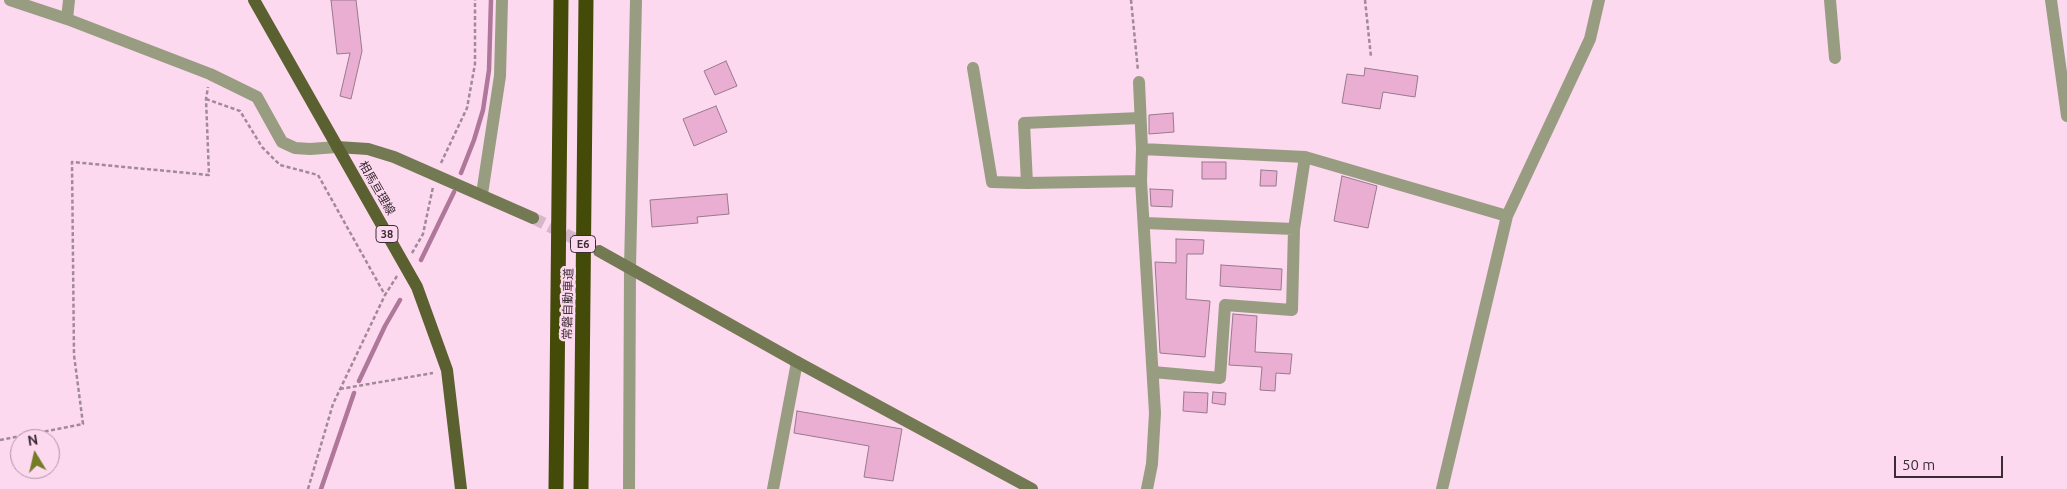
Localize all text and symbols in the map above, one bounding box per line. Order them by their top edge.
street label: 相馬亘理線 [356,158,398,218]
road number: 38 [376,225,398,242]
road number: E6 [570,235,596,252]
street label: 常磐自動車道 [560,268,576,340]
north arrow [10,429,60,479]
text: N [26,431,39,449]
scale bar [1897,446,2006,478]
text: 50 m [1902,456,1935,473]

